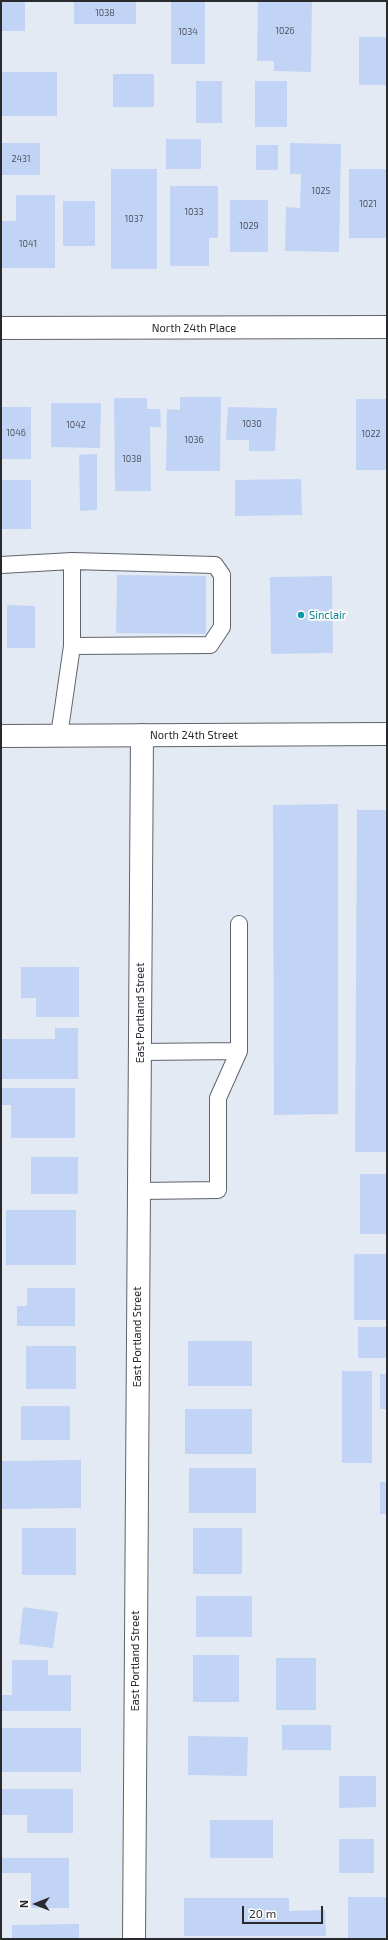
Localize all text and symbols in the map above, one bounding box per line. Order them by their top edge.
house number: 1038 [95,8,115,18]
house number: 1026 [275,26,295,36]
house number: 1034 [178,27,198,37]
house number: 2431 [11,154,31,164]
house number: 1025 [312,186,330,196]
house number: 1021 [359,199,377,209]
house number: 1033 [184,207,204,217]
house number: 1037 [125,214,143,224]
house number: 1029 [239,221,259,231]
house number: 1041 [19,239,37,249]
street label: North 24th Place [152,321,236,335]
house number: 1030 [242,419,262,429]
house number: 1042 [66,420,86,430]
house number: 1046 [6,428,26,438]
house number: 1022 [361,429,381,439]
house number: 1036 [184,435,204,445]
house number: 1038 [122,454,142,464]
place label: Sinclair [309,608,346,622]
marker: Sinclair [296,610,306,620]
street label: North 24th Street [150,728,238,742]
street label: East Portland Street [133,963,147,1063]
street label: East Portland Street [130,1287,144,1387]
street label: East Portland Street [128,1611,142,1711]
north arrow [16,1884,56,1924]
scale bar [244,1898,325,1924]
text: N [17,1900,30,1908]
text: 20 m [249,1906,276,1920]

